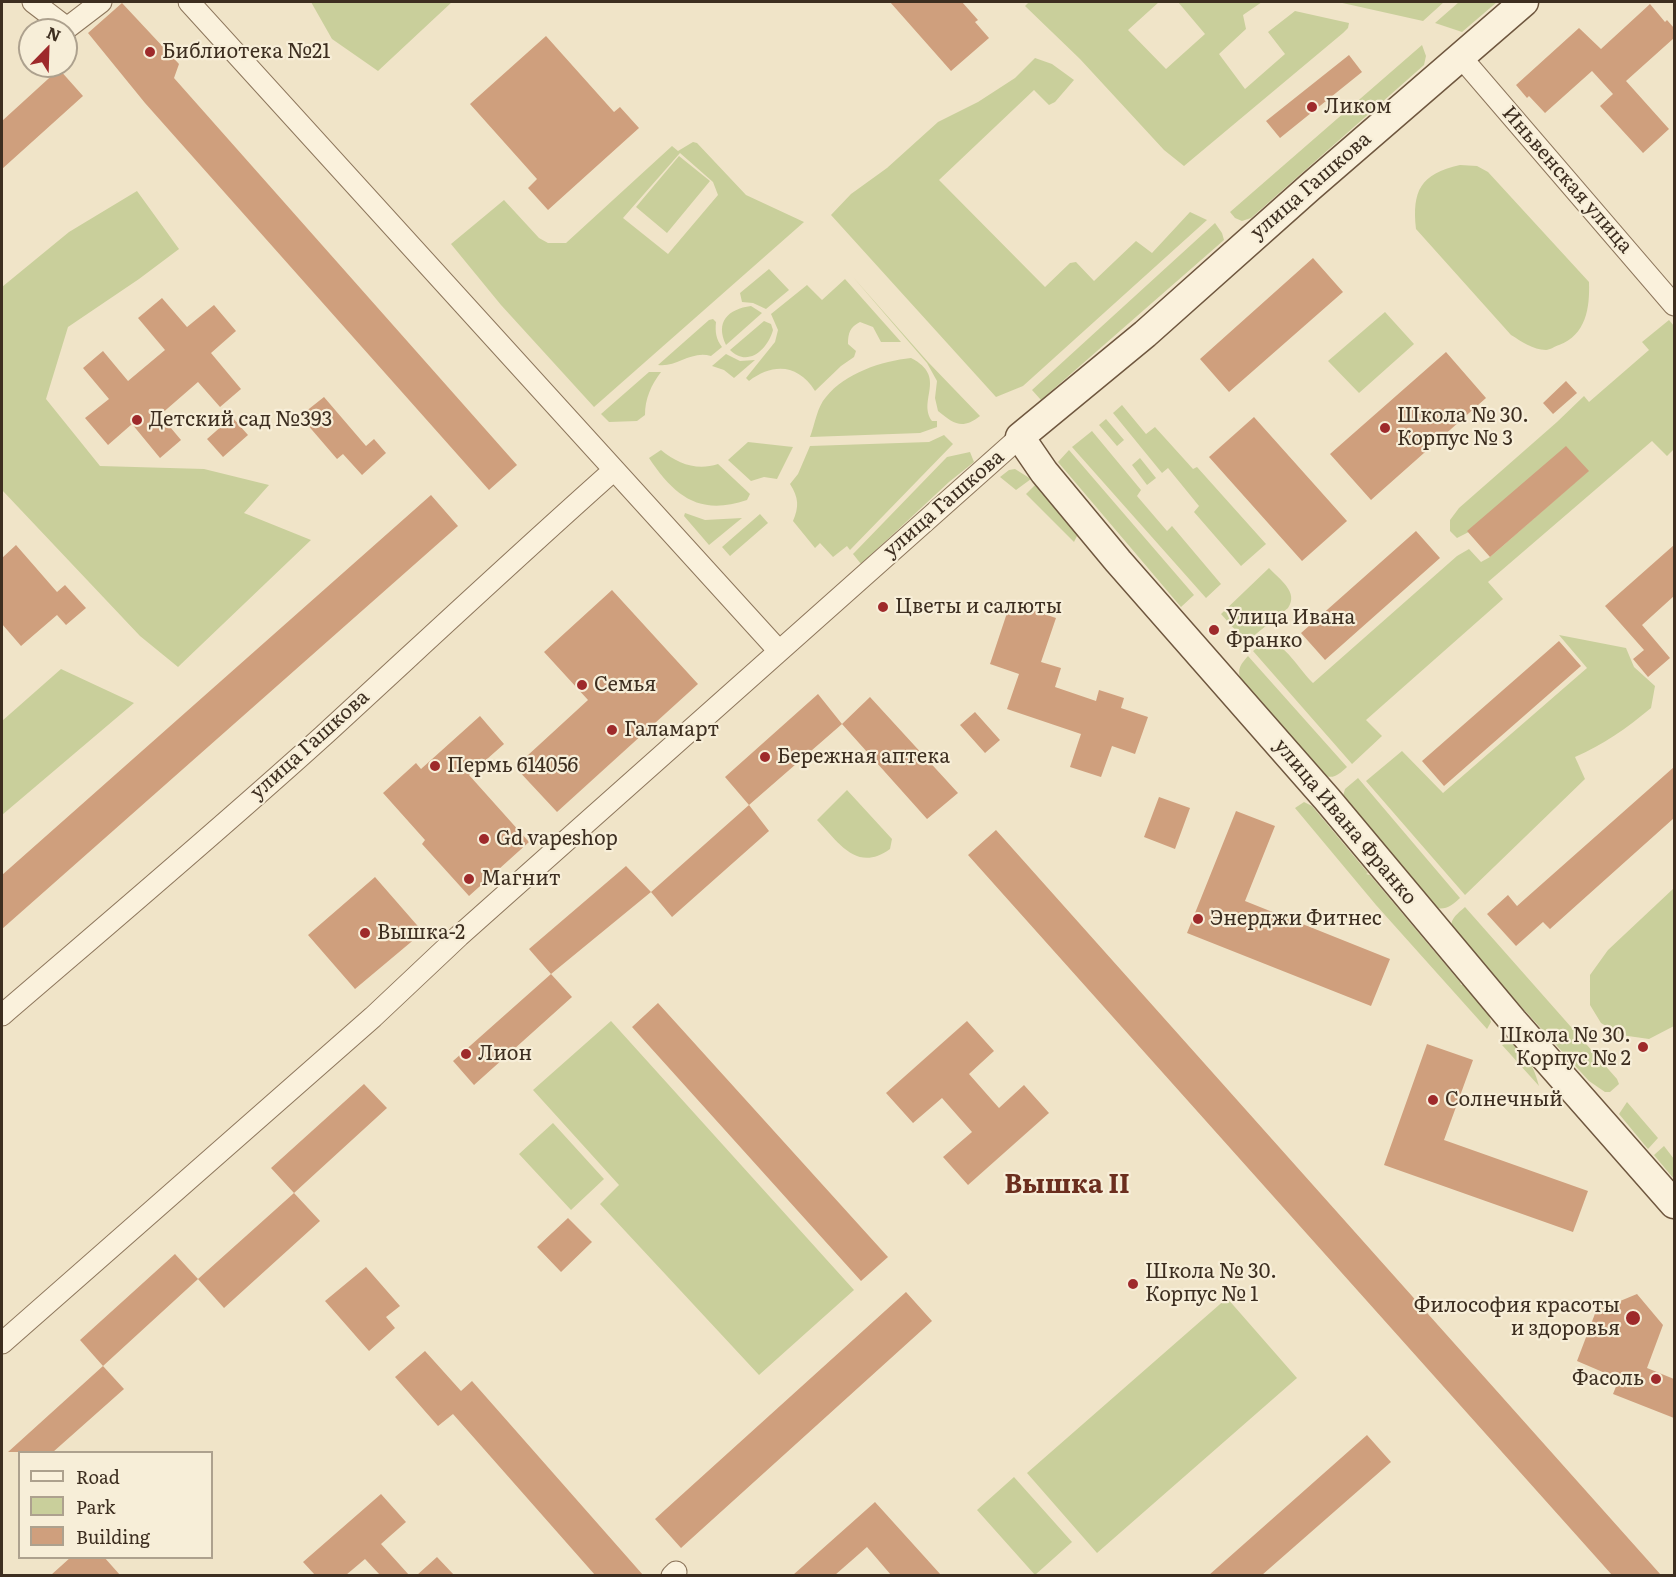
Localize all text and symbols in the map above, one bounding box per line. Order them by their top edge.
north arrow [18,18,78,78]
text: N [43,20,65,47]
place label: Библиотека №21 [162,40,330,64]
marker: Библиотека №21 [143,45,157,59]
place label: Ликом [1324,95,1391,119]
marker: Ликом [1305,100,1319,114]
street label: Иньвенская улица [1497,102,1637,258]
street label: улица Гашкова [1246,127,1376,245]
place label: Школа № 30. Корпус № 3 [1397,404,1529,451]
place label: Детский сад №393 [149,408,332,432]
marker: Детский сад №393 [130,413,144,427]
marker: Школа № 30. Корпус № 3 [1378,421,1392,435]
street label: улица Гашкова [879,445,1009,563]
place label: Цветы и салюты [895,595,1062,619]
marker: Цветы и салюты [876,600,890,614]
place label: Улица Ивана Франко [1226,606,1355,653]
marker: Улица Ивана Франко [1207,623,1221,637]
place label: Семья [594,673,656,697]
marker: Семья [575,678,589,692]
street label: улица Гашкова [246,685,374,805]
place label: Галамарт [624,718,719,742]
marker: Галамарт [605,723,619,737]
street label: улица Ивана Франко [1269,734,1421,910]
place label: Бережная аптека [777,745,950,769]
marker: Бережная аптека [758,750,772,764]
place label: Пермь 614056 [447,754,578,778]
marker: Пермь 614056 [428,759,442,773]
place label: Gd vapeshop [496,827,618,851]
marker: Gd vapeshop [477,832,491,846]
place label: Магнит [481,867,561,891]
marker: Магнит [462,872,476,886]
place label: Энерджи Фитнес [1210,907,1382,931]
marker: Энерджи Фитнес [1191,912,1205,926]
place label: Вышка-2 [377,921,465,945]
marker: Вышка-2 [358,926,372,940]
place label: Школа № 30. Корпус № 2 [1499,1024,1631,1071]
marker: Школа № 30. Корпус № 2 [1636,1040,1650,1054]
place label: Лион [478,1042,532,1066]
marker: Лион [459,1047,473,1061]
place label: Солнечный [1445,1088,1563,1112]
marker: Солнечный [1426,1093,1440,1107]
district label: Вышка II [1004,1169,1130,1201]
place label: Школа № 30. Корпус № 1 [1145,1260,1277,1307]
marker: Школа № 30. Корпус № 1 [1126,1277,1140,1291]
place label: Философия красоты и здоровья [1414,1294,1620,1341]
marker: Философия красоты и здоровья [1624,1309,1642,1327]
place label: Фасоль [1572,1367,1644,1391]
marker: Фасоль [1649,1372,1663,1386]
legend [18,1451,213,1559]
text: Road [76,1463,120,1490]
text: Park [76,1493,115,1520]
text: Building [76,1523,150,1550]

